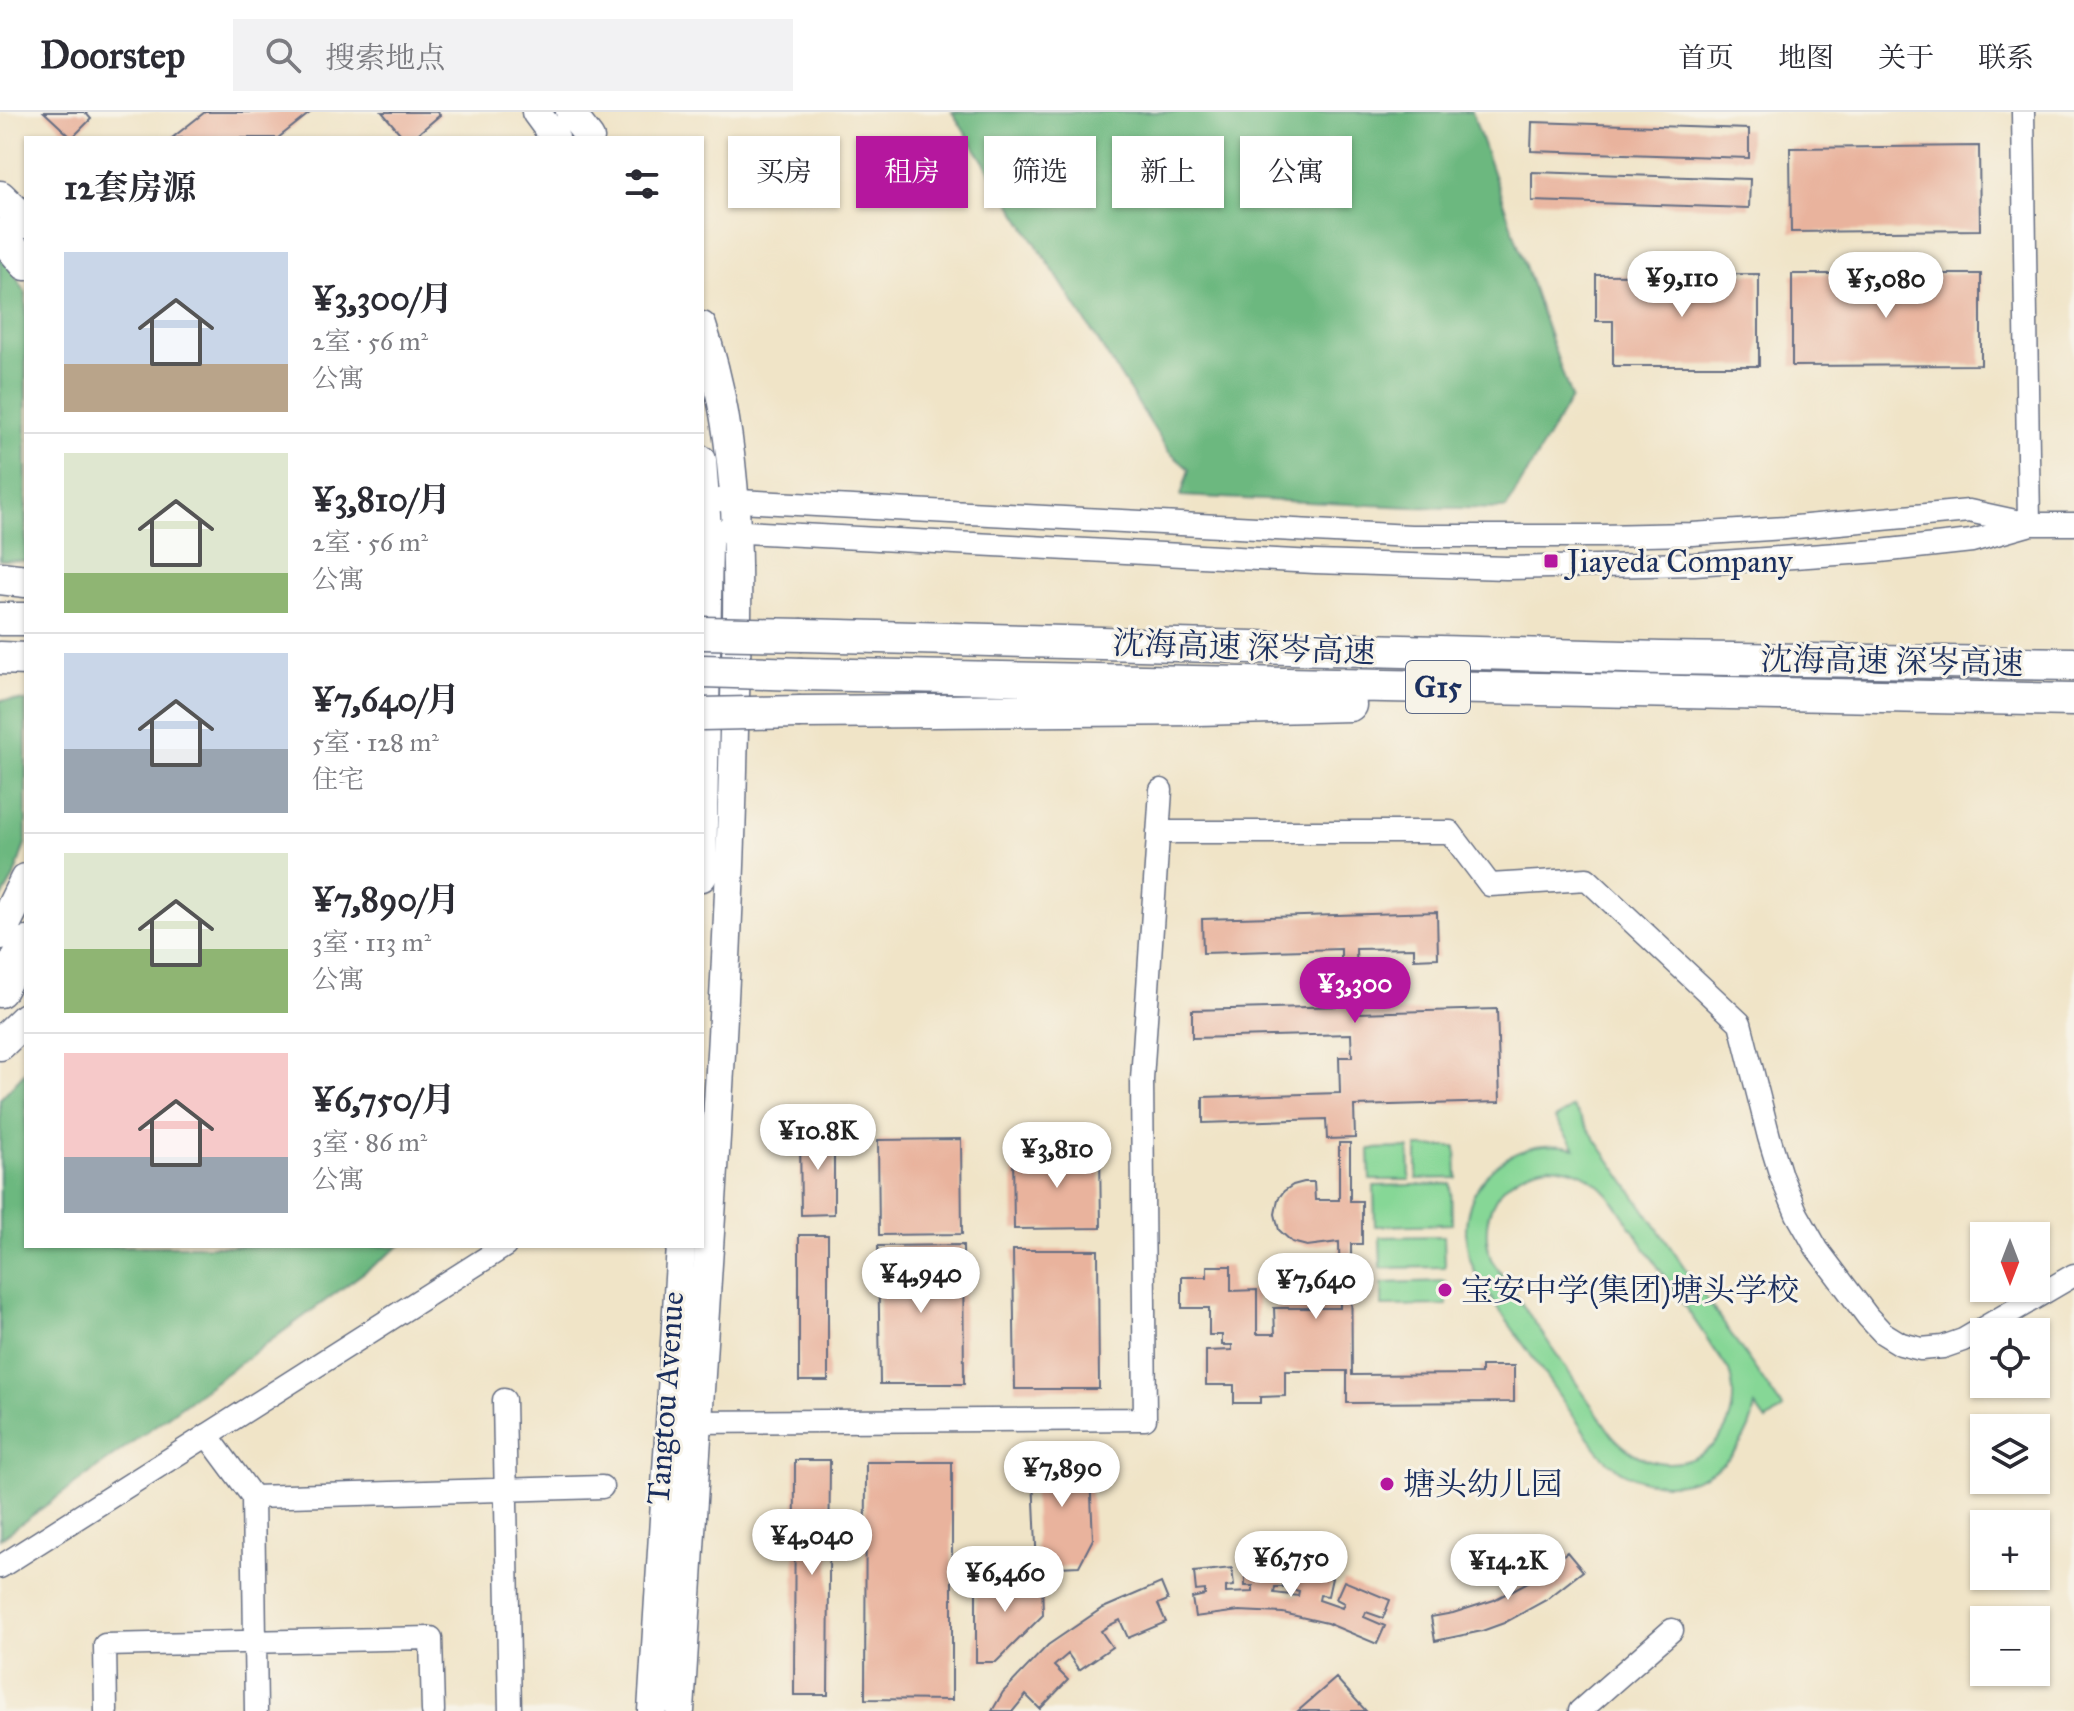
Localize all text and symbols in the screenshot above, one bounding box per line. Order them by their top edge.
search box [233,19,793,91]
text: Doorstep [40,32,185,78]
icon: search [261,33,305,77]
text: 搜索地点 [325,40,445,76]
text: 首页 [1678,40,1734,75]
text: 地图 [1778,40,1834,75]
text: 关于 [1878,40,1934,75]
text: 联系 [1978,40,2034,75]
chip: 买房 [728,136,840,208]
chip: 租房 [856,136,968,208]
chip: 筛选 [984,136,1096,208]
chip: 新上 [1112,136,1224,208]
chip: 公寓 [1240,136,1352,208]
icon: filters [620,162,664,206]
text: 12套房源 [64,167,196,208]
pin: ¥9,110 [1617,251,1747,319]
pin: ¥5,080 [1821,252,1951,320]
text: ¥9,110 [1645,261,1719,293]
text: ¥5,080 [1846,262,1926,294]
text: ¥3,300/月 [312,278,453,319]
icon: home [128,284,224,380]
text: 2室 · 56 m² [312,325,428,357]
text: 公寓 [312,362,364,394]
text: ¥3,810/月 [312,479,451,520]
icon: home [128,485,224,581]
text: 2室 · 56 m² [312,526,428,558]
place label: Jiayeda Company [1564,542,1794,581]
marker: Jiayeda Company [1542,552,1560,570]
text: 公寓 [312,563,364,595]
street label: 沈海高速 深岑高速 [1112,623,1376,672]
street label: 沈海高速 深岑高速 [1760,640,2024,683]
road number: G15 [1406,661,1470,713]
text: ¥7,640/月 [312,679,460,720]
icon: home [128,685,224,781]
text: 5室 · 128 m² [312,726,439,758]
text: 住宅 [312,763,364,795]
text: ¥7,890/月 [312,879,460,920]
icon: home [128,885,224,981]
text: 3室 · 113 m² [312,926,431,958]
pin: ¥3,300 [1290,957,1420,1025]
text: 公寓 [312,963,364,995]
text: ¥3,300 [1318,967,1392,999]
text: ¥6,750/月 [312,1079,455,1120]
icon: home [128,1085,224,1181]
pin: ¥10.8K [753,1104,883,1172]
text: ¥10.8K [778,1114,858,1146]
pin: ¥3,810 [992,1122,1122,1190]
text: 3室 · 86 m² [312,1126,427,1158]
text: ¥3,810 [1020,1132,1094,1164]
text: 公寓 [312,1163,364,1195]
north arrow [1970,1222,2050,1302]
map controls [1970,1222,2050,1686]
pin: ¥4,940 [856,1247,986,1315]
pin: ¥7,640 [1251,1253,1381,1321]
text: ¥4,940 [880,1257,962,1289]
text: ¥7,640 [1276,1263,1356,1295]
place label: 宝安中学(集团)塘头学校 [1461,1271,1799,1310]
marker: 宝安中学(集团)塘头学校 [1436,1281,1454,1299]
street label: Tangtou Avenue [639,1290,692,1506]
button: locate [1970,1318,2050,1398]
button: layers [1970,1414,2050,1494]
pin: ¥7,890 [997,1441,1127,1509]
text: ¥7,890 [1022,1451,1102,1483]
place label: 塘头幼儿园 [1403,1465,1563,1504]
marker: 塘头幼儿园 [1378,1475,1396,1493]
pin: ¥4,040 [747,1509,877,1577]
button: + [1970,1510,2050,1590]
text: ¥4,040 [770,1519,854,1551]
pin: ¥6,750 [1226,1531,1356,1599]
pin: ¥14.2K [1443,1534,1573,1602]
text: ¥6,750 [1253,1541,1329,1573]
text: ¥14.2K [1468,1544,1548,1576]
pin: ¥6,460 [940,1546,1070,1614]
text: ¥6,460 [965,1556,1045,1588]
button: − [1970,1606,2050,1686]

